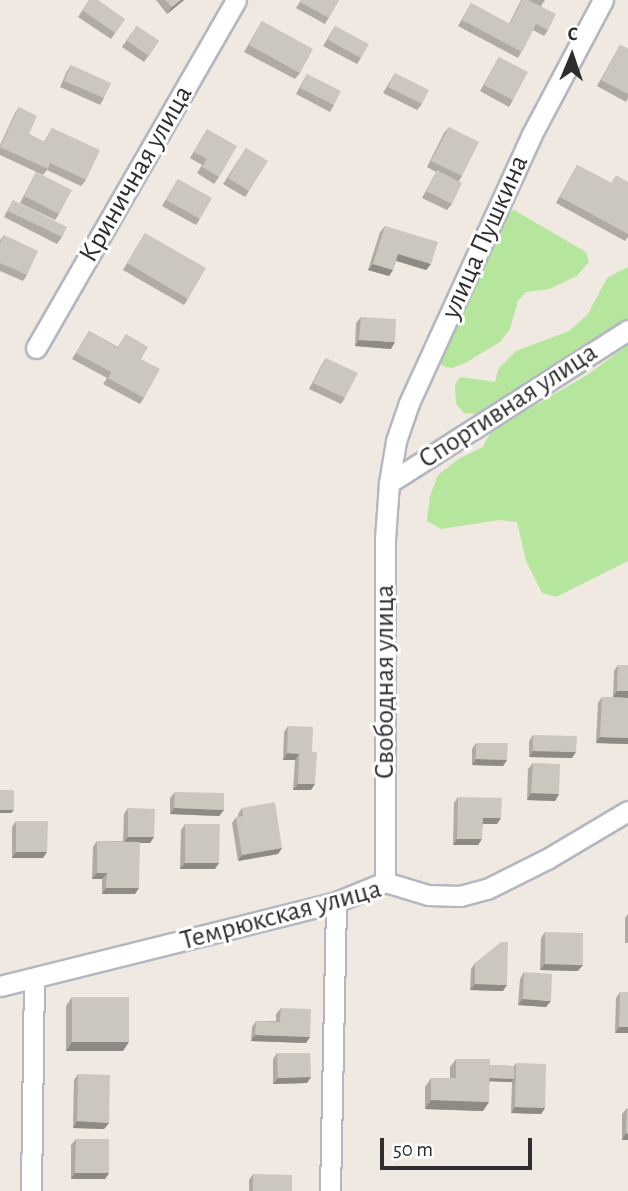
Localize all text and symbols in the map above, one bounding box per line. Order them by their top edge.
north arrow [537,21,607,91]
text: С [567,25,578,44]
street label: Криничная улица [72,80,200,268]
street label: улица Пушкина [434,150,536,324]
street label: Спортивная улица [412,336,604,476]
street label: Свободная улица [368,585,402,779]
street label: Темрюкская улица [177,872,385,958]
scale bar [383,1124,535,1168]
text: 50 m [393,1139,433,1160]

